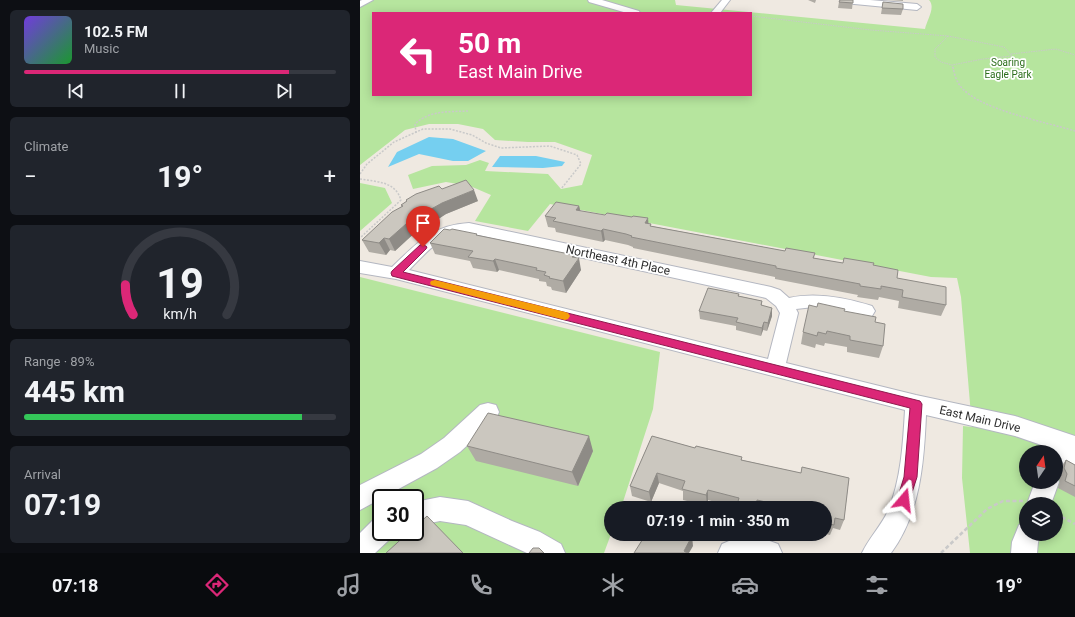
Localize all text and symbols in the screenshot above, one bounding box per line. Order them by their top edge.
text: 102.5 FM [84,23,148,41]
text: 50 m [458,27,521,60]
icon: left [392,28,444,80]
text: Music [84,41,119,56]
park label: Soaring Eagle Park [984,57,1032,80]
text: East Main Drive [458,61,582,82]
icon: previous [65,80,87,102]
icon: pause [169,80,191,102]
icon: next [273,80,295,102]
text: Climate [24,139,68,154]
text: 19° [157,159,203,194]
text: − [24,164,37,189]
text: + [324,164,336,189]
pin [406,206,440,247]
icon: arrive [412,212,434,234]
street label: Northeast 4th Place [565,242,671,278]
text: 19 [156,258,204,307]
text: km/h [163,305,197,321]
text: Range · 89% [24,354,94,369]
text: 445 km [24,374,125,409]
street label: East Main Drive [938,403,1022,435]
north arrow [1019,445,1063,489]
map controls [1019,445,1063,541]
text: Arrival [24,467,61,482]
position arrow [883,479,925,521]
text: 07:19 [24,487,101,522]
speed limit sign: 30 [372,489,424,541]
button: layers [1019,497,1063,541]
text: 07:19 · 1 min · 350 m [647,512,789,530]
icon: directions [203,571,231,599]
icon: music [335,571,363,599]
icon: phone [467,571,495,599]
icon: climate [599,571,627,599]
icon: car [731,571,759,599]
icon: filters [863,571,891,599]
text: 07:18 [52,575,98,596]
text: 19° [995,575,1023,596]

